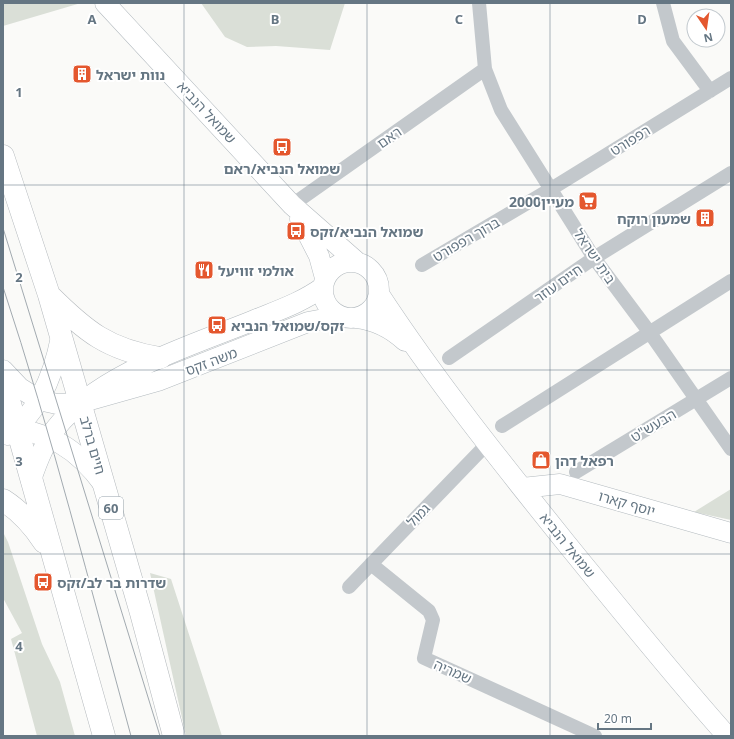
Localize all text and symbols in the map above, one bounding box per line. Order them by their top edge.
north arrow [686,8,726,48]
text: A [88,10,97,28]
text: B [271,10,279,28]
text: C [455,10,463,28]
text: D [637,10,647,28]
text: N [702,30,714,47]
building icon: נוות ישראל [71,63,93,85]
place label: נוות ישראל [96,65,165,84]
street label: שמואל הנביא [173,77,241,147]
text: 1 [15,83,23,101]
street label: רפפורט [606,120,654,160]
street label: ראם [373,122,405,152]
bus stop icon: שמואל הנביא/ראם [271,136,293,158]
place label: שמואל הנביא/ראם [224,159,340,178]
supermarket icon: מעיין2000 [577,190,599,212]
place label: מעיין2000 [509,192,574,211]
building icon: שמעון רוקח [694,207,716,229]
place label: שמעון רוקח [617,209,691,228]
street label: ברוך רפפורט [429,212,503,266]
bus stop icon: שמואל הנביא/זקס [285,220,307,242]
place label: שמואל הנביא/זקס [310,222,423,241]
street label: בית ישראל [570,225,620,287]
restaurant icon: אולמי זוויעל [193,259,215,281]
street label: חיים עוזר [530,260,586,306]
place label: אולמי זוויעל [218,261,295,280]
text: 2 [15,268,23,286]
bus stop icon: זקס/שמואל הנביא [206,314,228,336]
place label: זקס/שמואל הנביא [231,316,344,335]
street label: משה זקס [182,342,240,380]
street label: הבעש"ט [627,404,679,446]
street label: חיים ברלב [76,414,110,476]
shop icon: רפאל דהן [530,449,552,471]
place label: רפאל דהן [555,451,614,470]
text: 3 [15,452,23,470]
street label: יוסף קארו [596,486,658,520]
road number: 60 [99,497,123,519]
street label: גמול [402,499,434,531]
street label: שמואל הנביא [536,509,600,581]
bus stop icon: שדרות בר לב/זקס [32,571,54,593]
place label: שדרות בר לב/זקס [57,573,166,592]
text: 4 [15,637,23,655]
street label: שמריה [431,654,475,688]
scale bar [598,705,651,731]
text: 20 m [604,710,632,727]

